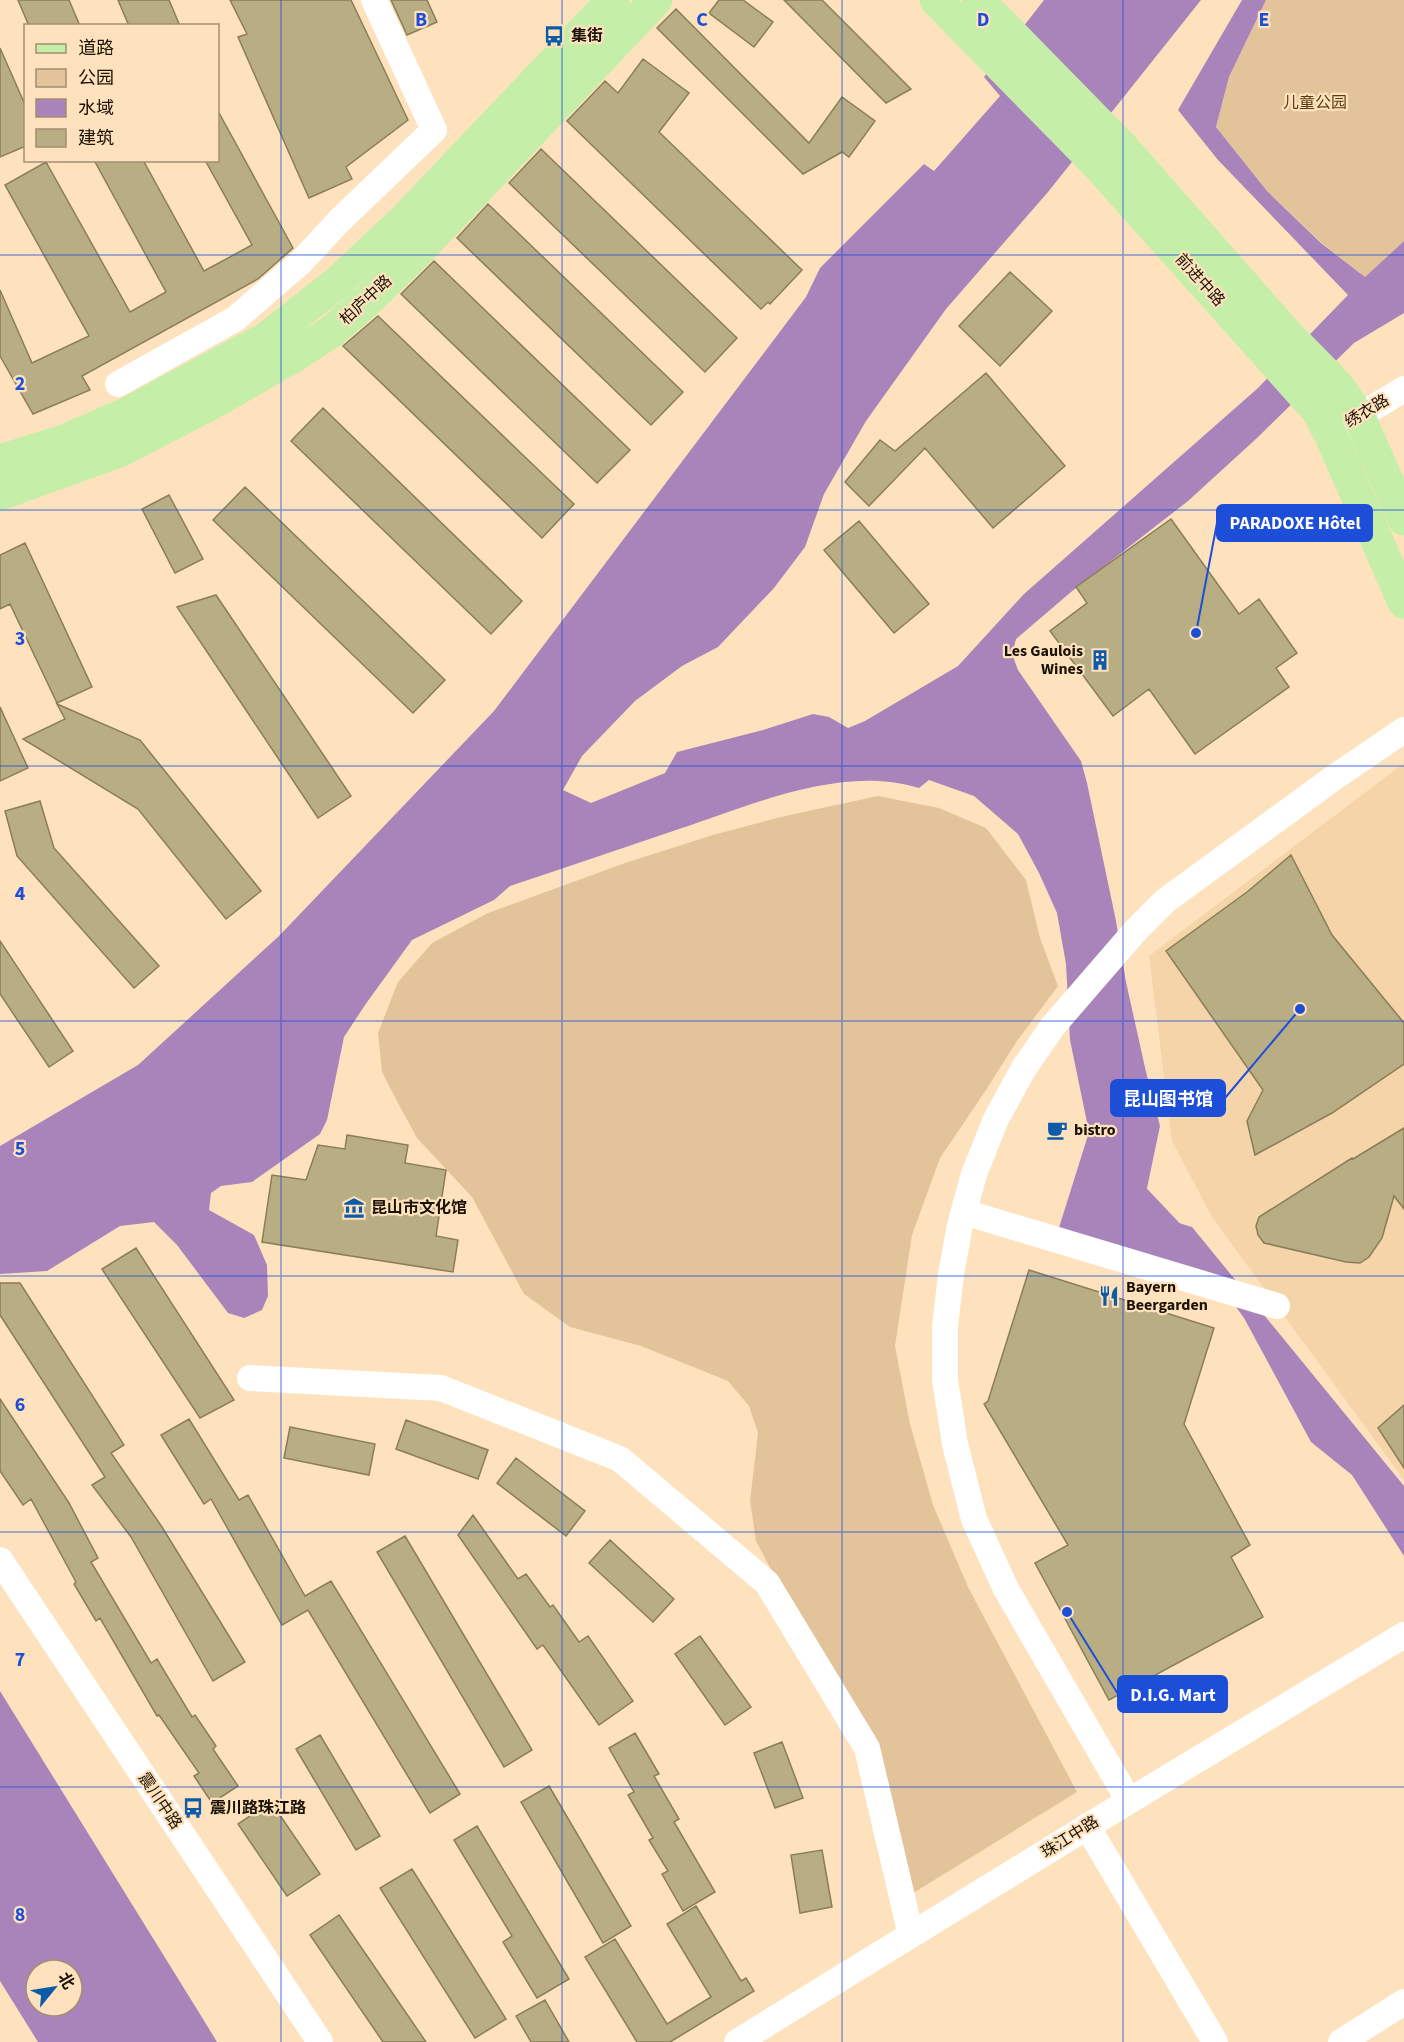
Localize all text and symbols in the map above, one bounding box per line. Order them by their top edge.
text: B [415,6,427,34]
text: C [696,6,708,34]
text: D [977,6,989,34]
text: E [1259,6,1269,34]
legend [24,24,219,162]
bus stop icon: 集街 [542,24,566,48]
place label: 集街 [571,25,603,47]
text: 道路 [78,36,114,61]
text: 公园 [78,66,114,91]
park label: 儿童公园 [1283,92,1347,114]
text: 水域 [78,96,114,121]
text: 建筑 [78,126,114,151]
street label: 前进中路 [1170,249,1230,311]
street label: 柏庐中路 [335,270,397,330]
text: 2 [15,370,25,398]
street label: 绣衣路 [1341,389,1393,433]
callout: PARADOXE Hôtel [1217,505,1372,541]
text: PARADOXE Hôtel [1229,511,1361,536]
text: 3 [15,625,25,653]
place label: Les Gaulois Wines [1004,640,1083,680]
building icon: Les Gaulois Wines [1088,648,1112,672]
text: 4 [15,880,26,908]
callout: 昆山图书馆 [1111,1080,1225,1116]
text: 昆山图书馆 [1123,1087,1213,1112]
cafe icon: bistro [1045,1118,1069,1142]
place label: bistro [1074,1119,1116,1141]
text: 5 [15,1135,25,1163]
museum icon: 昆山市文化馆 [342,1196,366,1220]
place label: 昆山市文化馆 [371,1197,467,1219]
place label: Bayern Beergarden [1126,1276,1208,1316]
restaurant icon: Bayern Beergarden [1097,1284,1121,1308]
text: 6 [15,1391,25,1419]
text: 7 [15,1646,25,1674]
callout: D.I.G. Mart [1118,1676,1227,1712]
text: D.I.G. Mart [1130,1683,1216,1708]
street label: 震川中路 [133,1768,187,1834]
bus stop icon: 震川路珠江路 [181,1796,205,1820]
place label: 震川路珠江路 [210,1797,306,1819]
street label: 珠江中路 [1037,1811,1103,1863]
text: 8 [15,1901,25,1929]
north arrow [24,1958,84,2018]
text: 北 [53,1969,80,1993]

